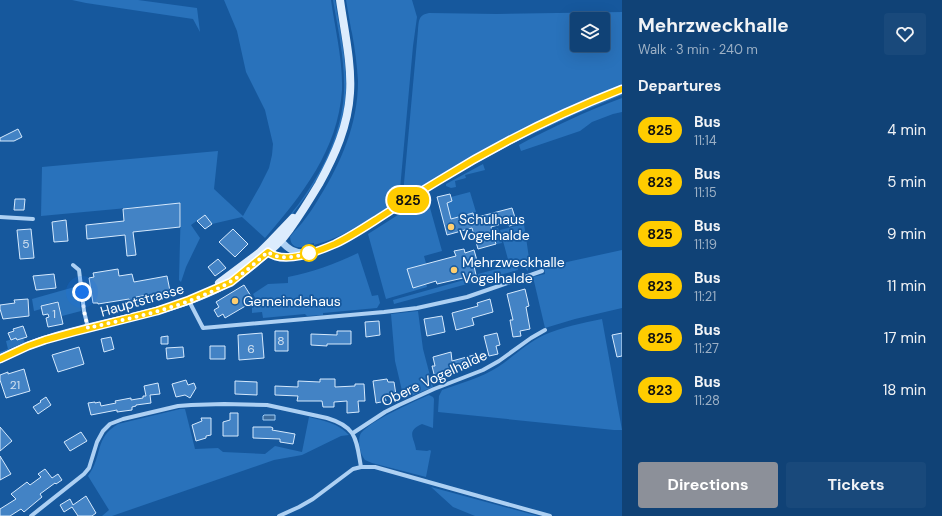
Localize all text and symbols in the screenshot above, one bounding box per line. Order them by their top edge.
map controls [570,12,610,52]
button: layers [570,12,610,52]
text: Mehrzweckhalle [638,13,789,38]
button: heart [884,13,926,55]
text: Walk · 3 min · 240 m [638,41,758,58]
text: Departures [638,76,721,96]
text: Bus [694,112,721,132]
text: 4 min [887,120,926,140]
text: 825 [647,121,673,139]
text: 11:14 [694,132,717,149]
text: Bus [694,164,721,184]
text: 5 min [887,172,926,192]
text: 823 [647,173,673,191]
text: 11:15 [694,184,717,201]
line badge: 825 [385,187,431,213]
text: 825 [395,191,421,209]
place label: Schulhaus Vogelhalde [459,210,530,244]
text: Bus [694,216,721,236]
marker: Schulhaus Vogelhalde [446,222,456,232]
text: 9 min [887,224,926,244]
text: 825 [647,225,673,243]
house number: 5 [22,236,30,252]
text: 11:19 [694,236,717,253]
unlabelled marker [300,244,318,262]
place label: Mehrzweckhalle Vogelhalde [462,253,565,287]
marker: Mehrzweckhalle Vogelhalde [449,265,459,275]
text: Bus [694,268,721,288]
text: 11 min [887,276,926,296]
text: 823 [647,277,673,295]
street label: Hauptstrasse [98,279,186,321]
your location [72,282,92,302]
text: 11:21 [694,288,716,305]
place label: Gemeindehaus [243,292,341,310]
marker: Gemeindehaus [230,296,240,306]
house number: 1 [52,306,56,322]
text: Bus [694,320,721,340]
text: 17 min [884,328,926,348]
text: 825 [647,329,673,347]
house number: 8 [277,333,285,349]
text: 11:27 [694,340,719,357]
house number: 6 [247,341,255,357]
street label: Obere Vogelhalde [378,346,490,410]
text: Bus [694,372,721,392]
house number: 21 [10,377,20,393]
text: 18 min [883,380,926,400]
text: 823 [647,381,673,399]
text: 11:28 [694,392,720,409]
button: Directions [638,462,778,508]
button: Tickets [786,462,926,508]

